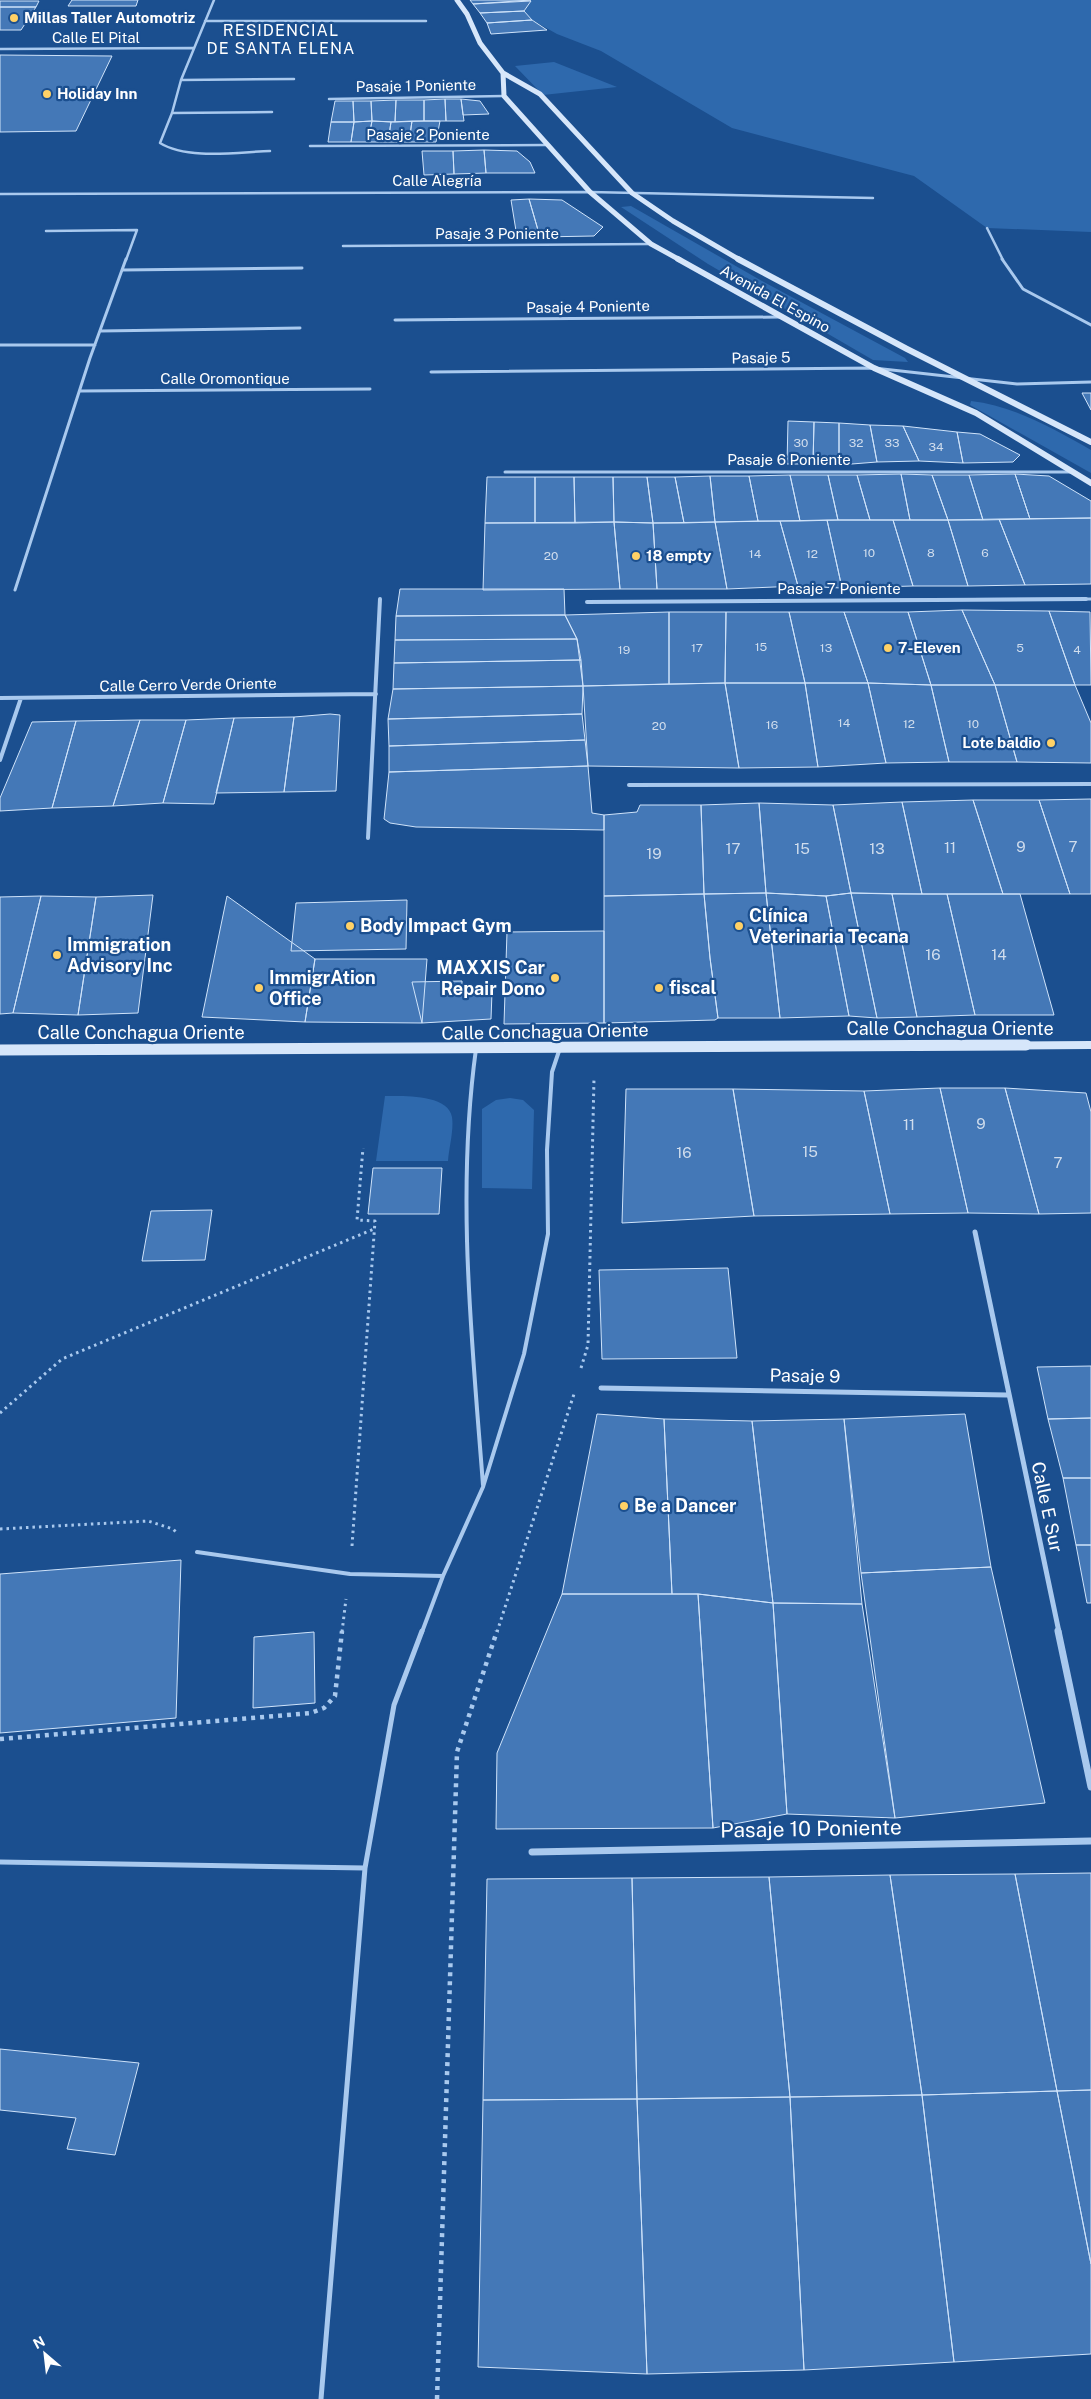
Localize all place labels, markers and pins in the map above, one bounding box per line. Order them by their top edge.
place label: Millas Taller Automotriz [24,9,195,26]
marker: Millas Taller Automotriz [8,12,20,24]
place label: Holiday Inn [57,85,137,102]
marker: Holiday Inn [41,88,53,100]
place label: 18 empty [646,547,712,564]
marker: 18 empty [630,550,642,562]
place label: 7-Eleven [898,639,961,656]
marker: 7-Eleven [882,642,894,654]
place label: Lote baldio [962,734,1041,751]
marker: Lote baldio [1045,737,1057,749]
place label: Clínica Veterinaria Tecana [749,905,909,947]
place label: Body Impact Gym [360,915,512,936]
marker: Body Impact Gym [344,920,356,932]
marker: Clínica Veterinaria Tecana [733,920,745,932]
place label: Immigration Advisory Inc [67,934,173,976]
marker: Immigration Advisory Inc [51,949,63,961]
place label: MAXXIS Car Repair Dono [436,957,546,999]
place label: ImmigrAtion Office [269,967,376,1009]
marker: MAXXIS Car Repair Dono [549,972,561,984]
place label: fiscal [669,977,716,998]
marker: ImmigrAtion Office [253,982,265,994]
marker: fiscal [653,982,665,994]
place label: Be a Dancer [634,1495,737,1516]
marker: Be a Dancer [618,1500,630,1512]

